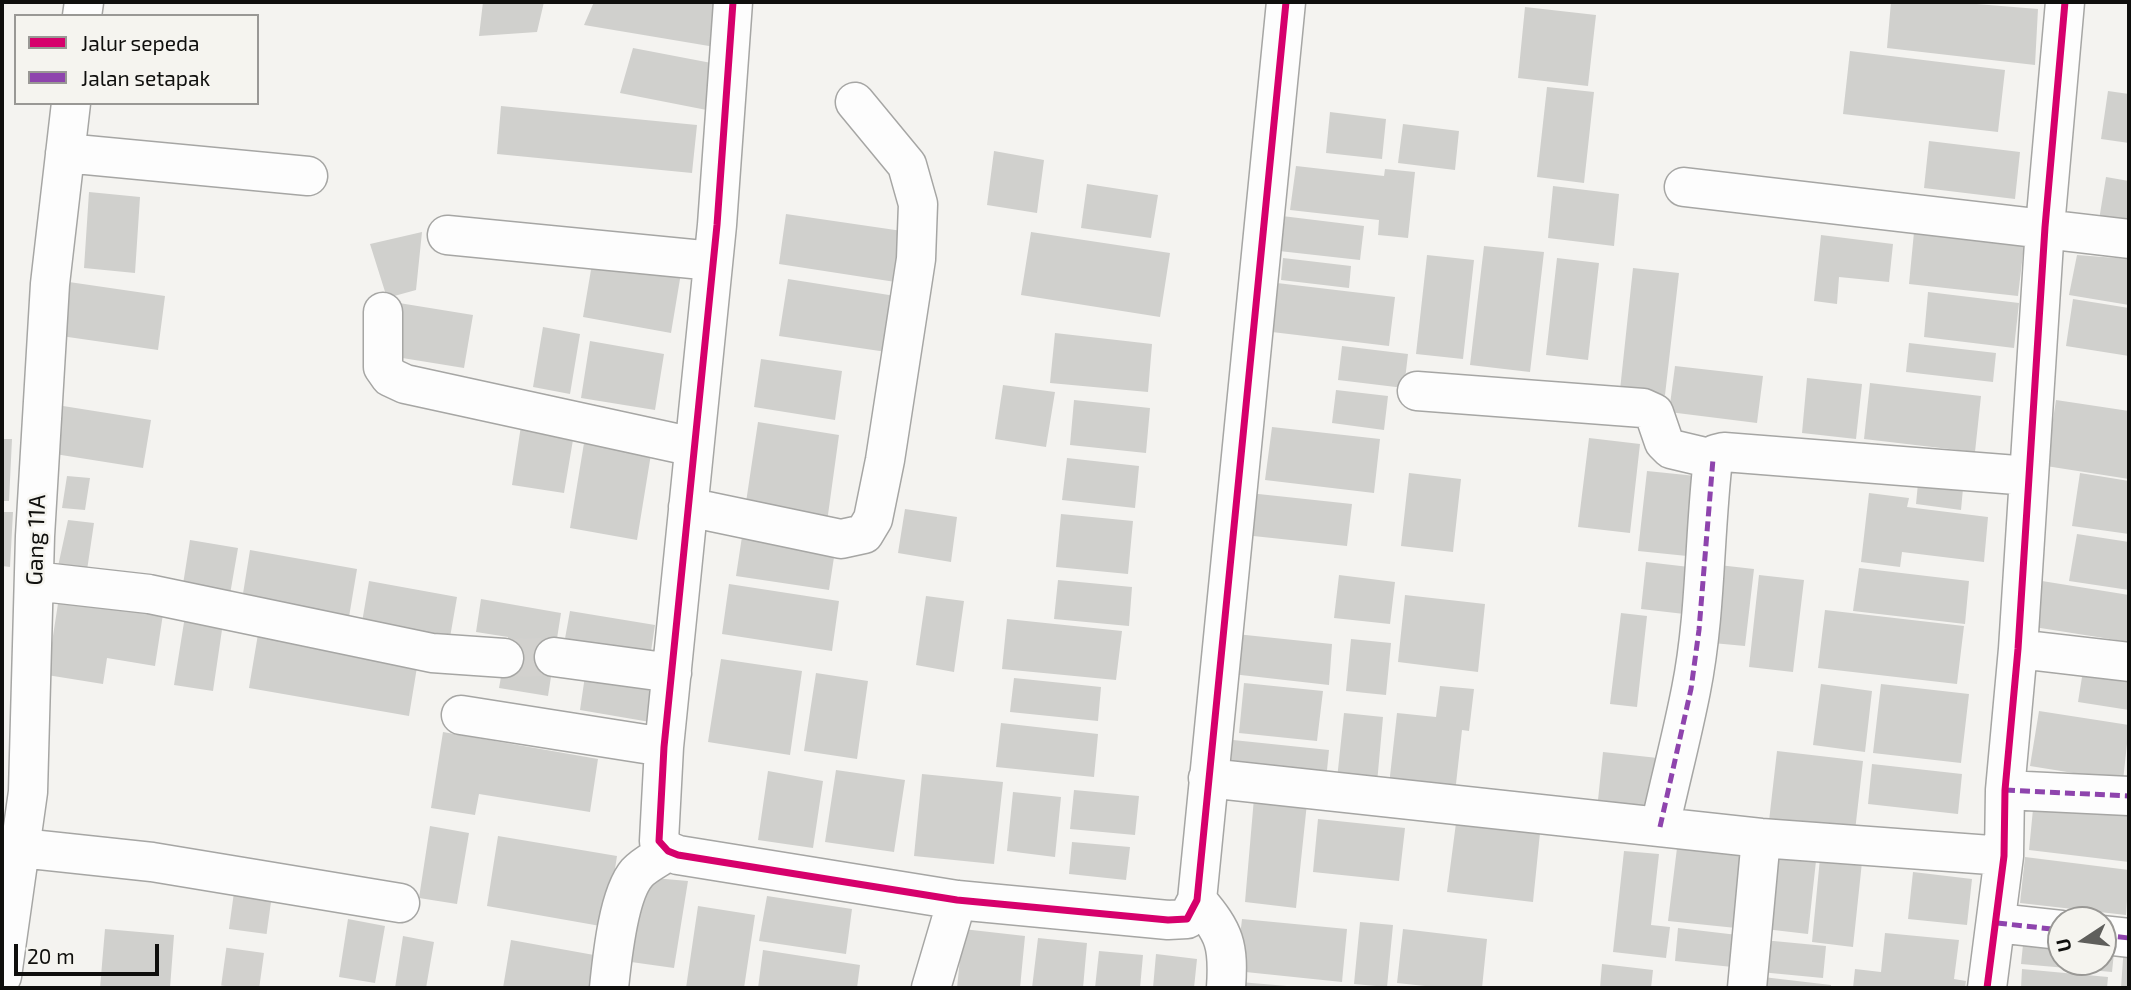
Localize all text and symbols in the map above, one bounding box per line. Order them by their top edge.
legend [14,14,259,105]
text: Jalur sepeda [81,30,200,55]
text: Jalan setapak [81,65,210,90]
street label: Gang 11A [21,494,51,586]
north arrow [2047,906,2117,976]
scale bar [18,930,163,974]
text: U [2050,936,2076,954]
text: 20 m [27,943,75,968]

